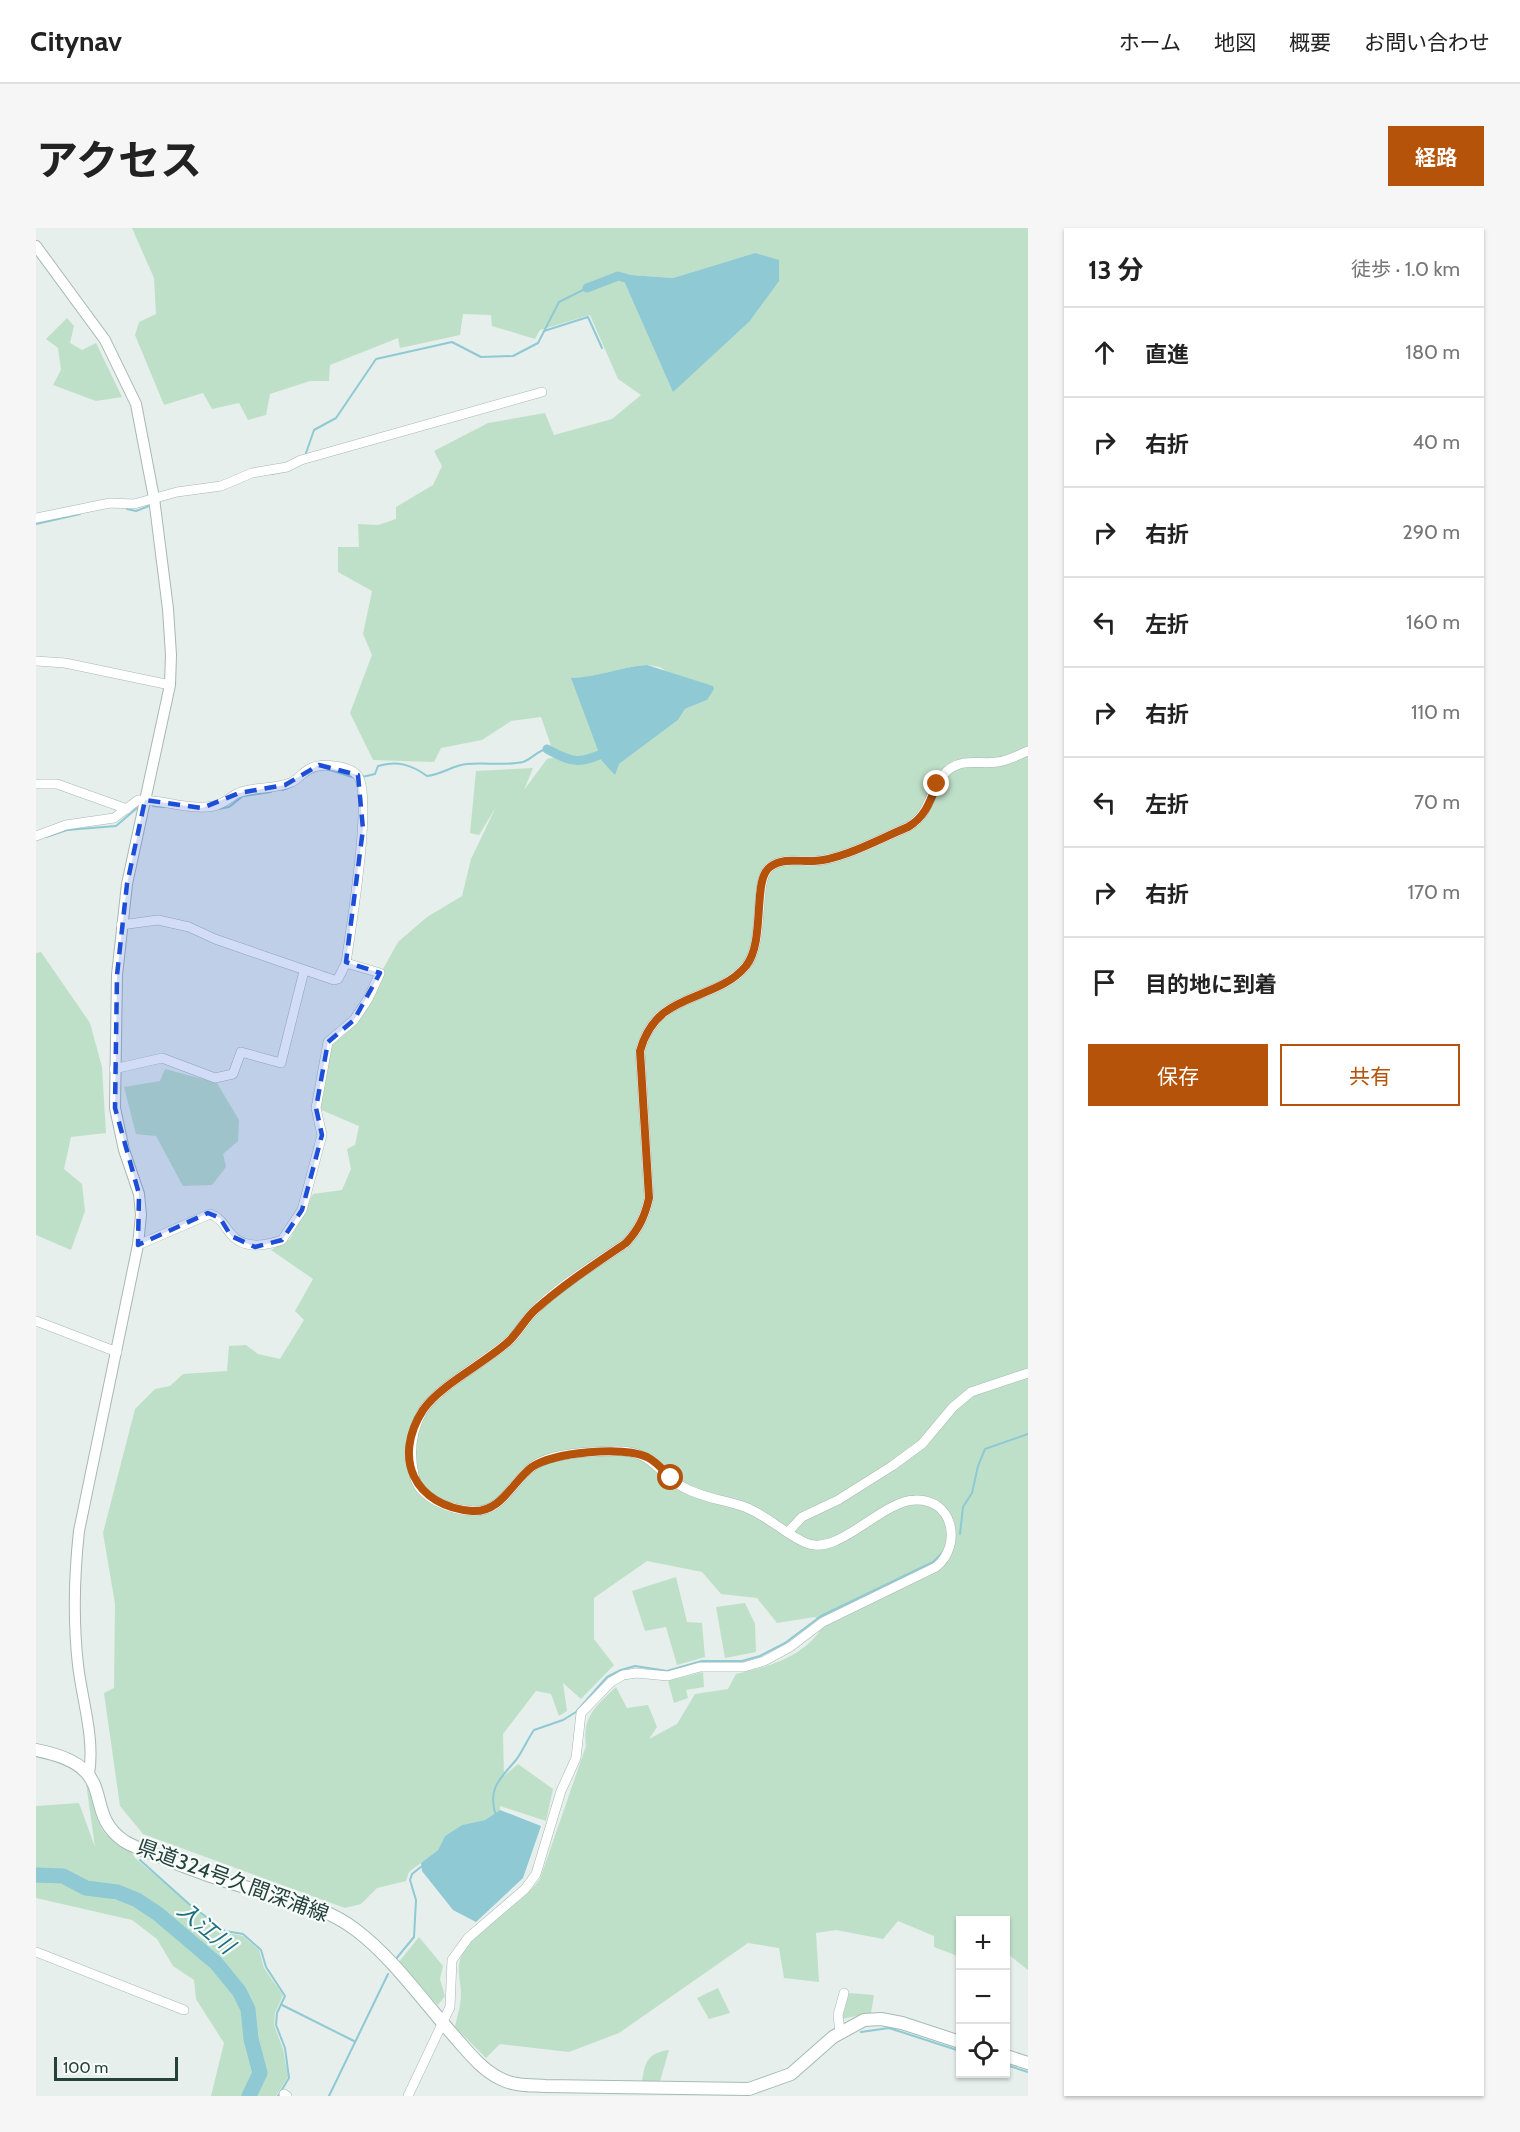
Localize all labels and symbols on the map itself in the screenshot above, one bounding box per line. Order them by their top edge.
route end [923,770,949,796]
route start [657,1464,683,1490]
street label: 県道324号久間深浦線 [134,1834,332,1926]
water label: 入江川 [172,1896,241,1961]
scale bar [54,2054,178,2082]

